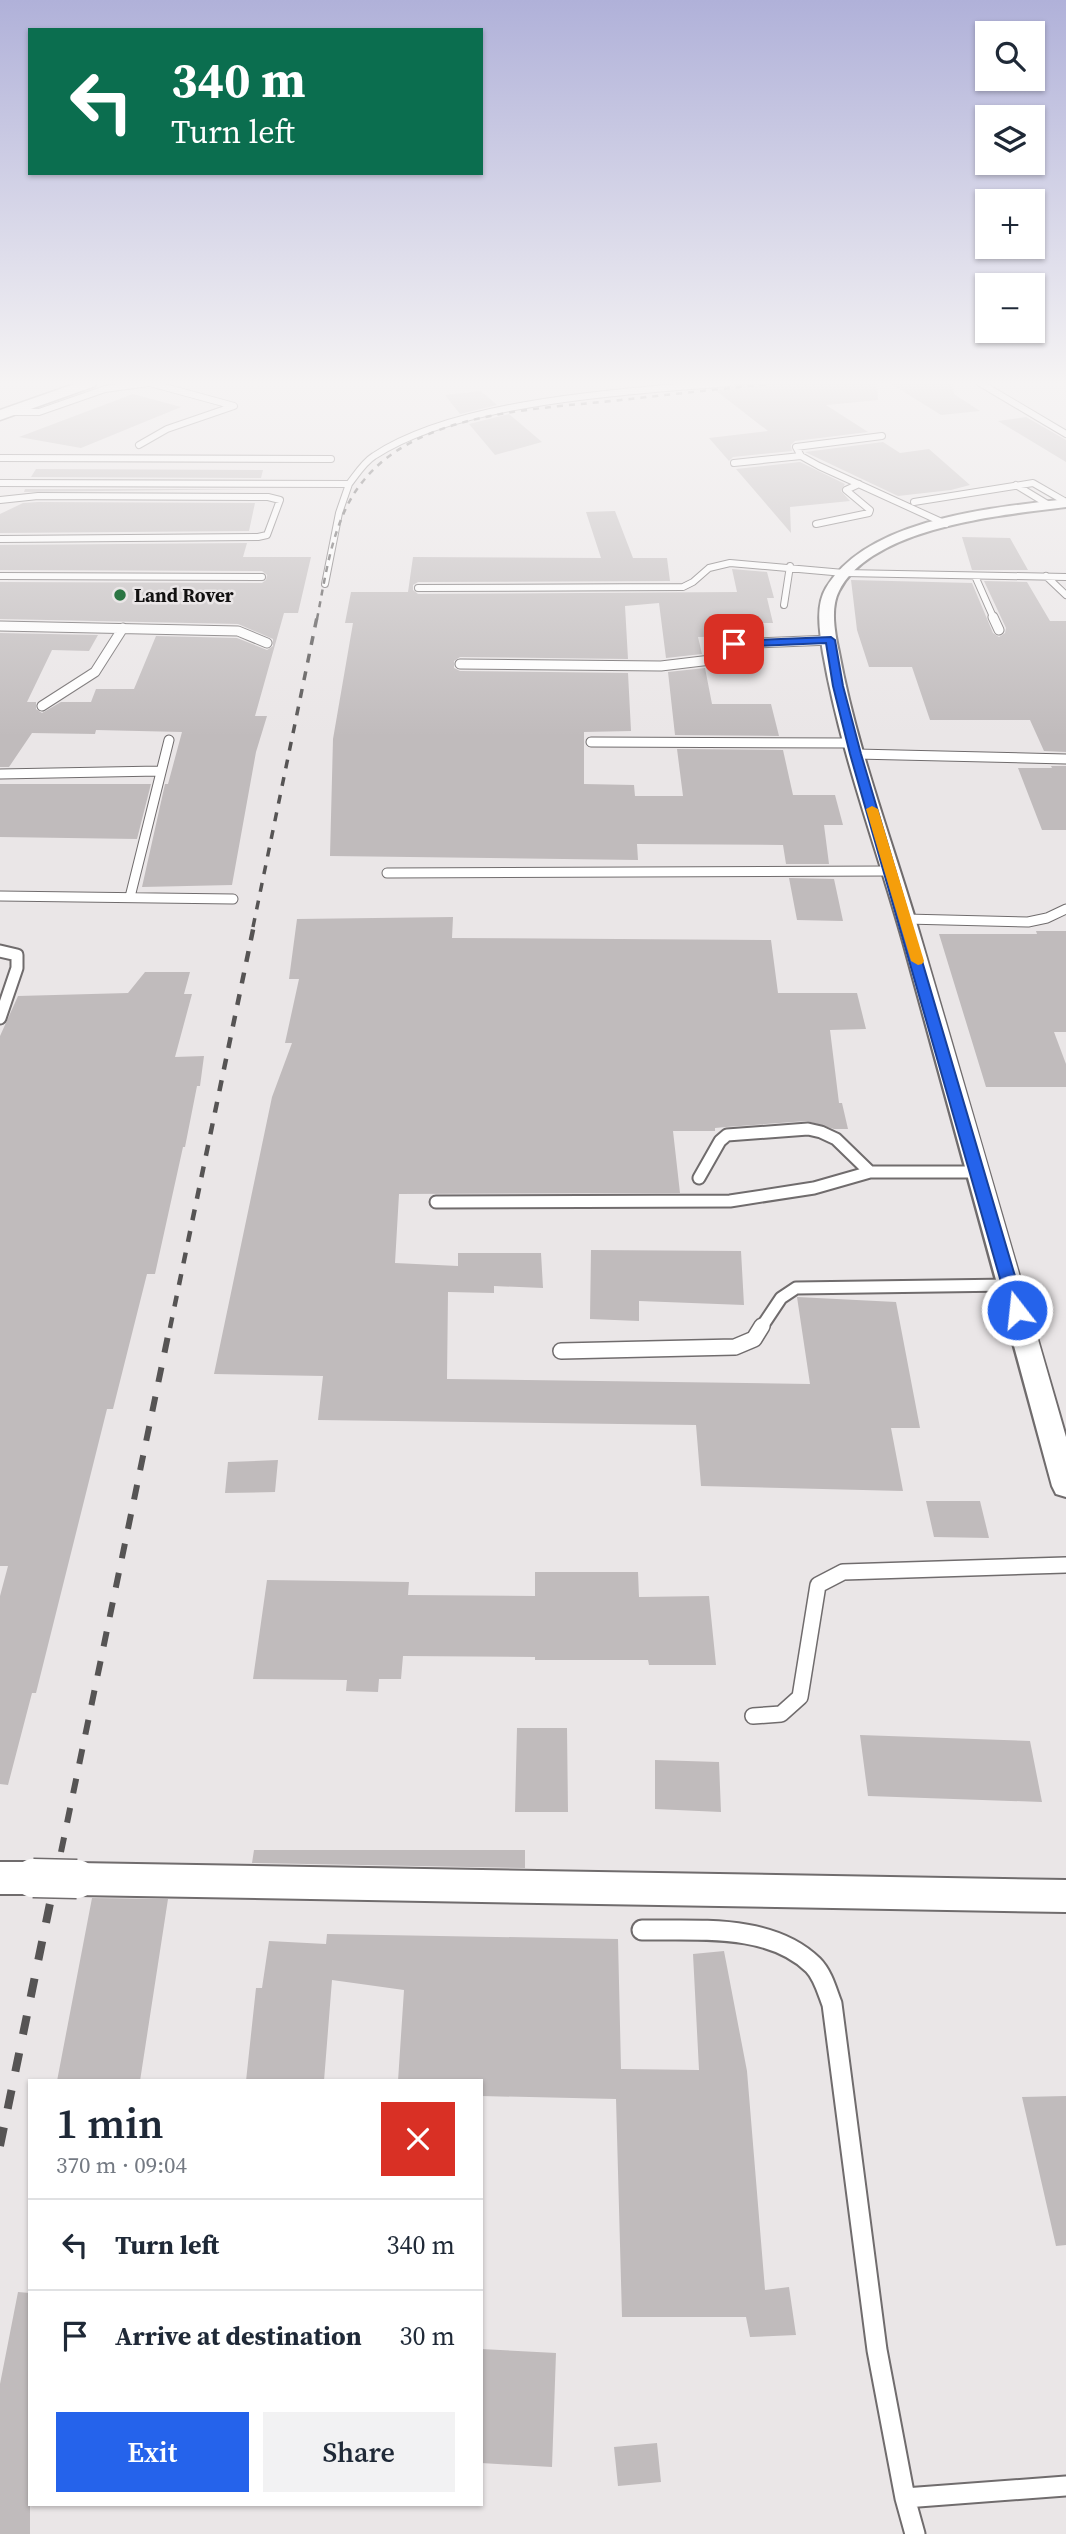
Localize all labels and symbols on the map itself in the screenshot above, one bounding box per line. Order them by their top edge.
place label: Land Rover [134,582,234,608]
marker: Land Rover [112,587,128,603]
pin [704,614,764,674]
position arrow [980,1273,1054,1347]

